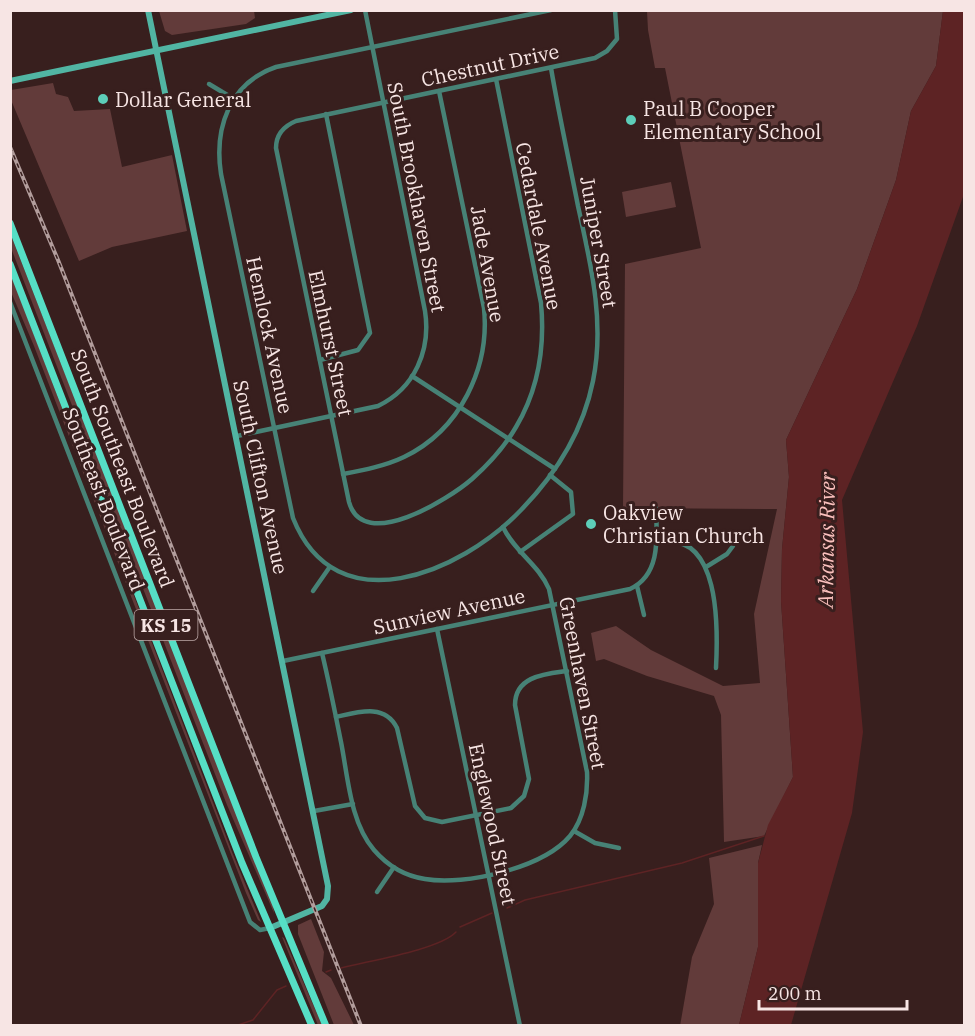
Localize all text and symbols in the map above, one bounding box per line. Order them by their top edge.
street label: Chestnut Drive [419,37,561,93]
street label: South Brookhaven Street [381,79,453,315]
place label: Dollar General [115,86,251,113]
marker: Dollar General [96,92,110,106]
place label: Paul B Cooper Elementary School [643,95,821,145]
marker: Paul B Cooper Elementary School [624,113,638,127]
street label: Cedardale Avenue [509,140,569,312]
street label: Juniper Street [574,174,624,310]
street label: Jade Avenue [464,204,512,324]
street label: Hemlock Avenue [240,254,300,416]
street label: Elmhurst Street [302,267,360,419]
street label: South Southeast Boulevard [66,345,180,591]
street label: South Clifton Avenue [227,377,295,577]
street label: Southeast Boulevard [58,404,150,594]
water label: Arkansas River [811,471,841,610]
place label: Oakview Christian Church [603,499,764,549]
marker: Oakview Christian Church [584,517,598,531]
street label: Sunview Avenue [370,582,528,640]
street label: Greenhaven Street [553,594,613,772]
road number: KS 15 [134,610,198,640]
street label: Englewood Street [463,741,523,907]
scale bar [759,973,908,1011]
text: 200 m [768,982,822,1005]

